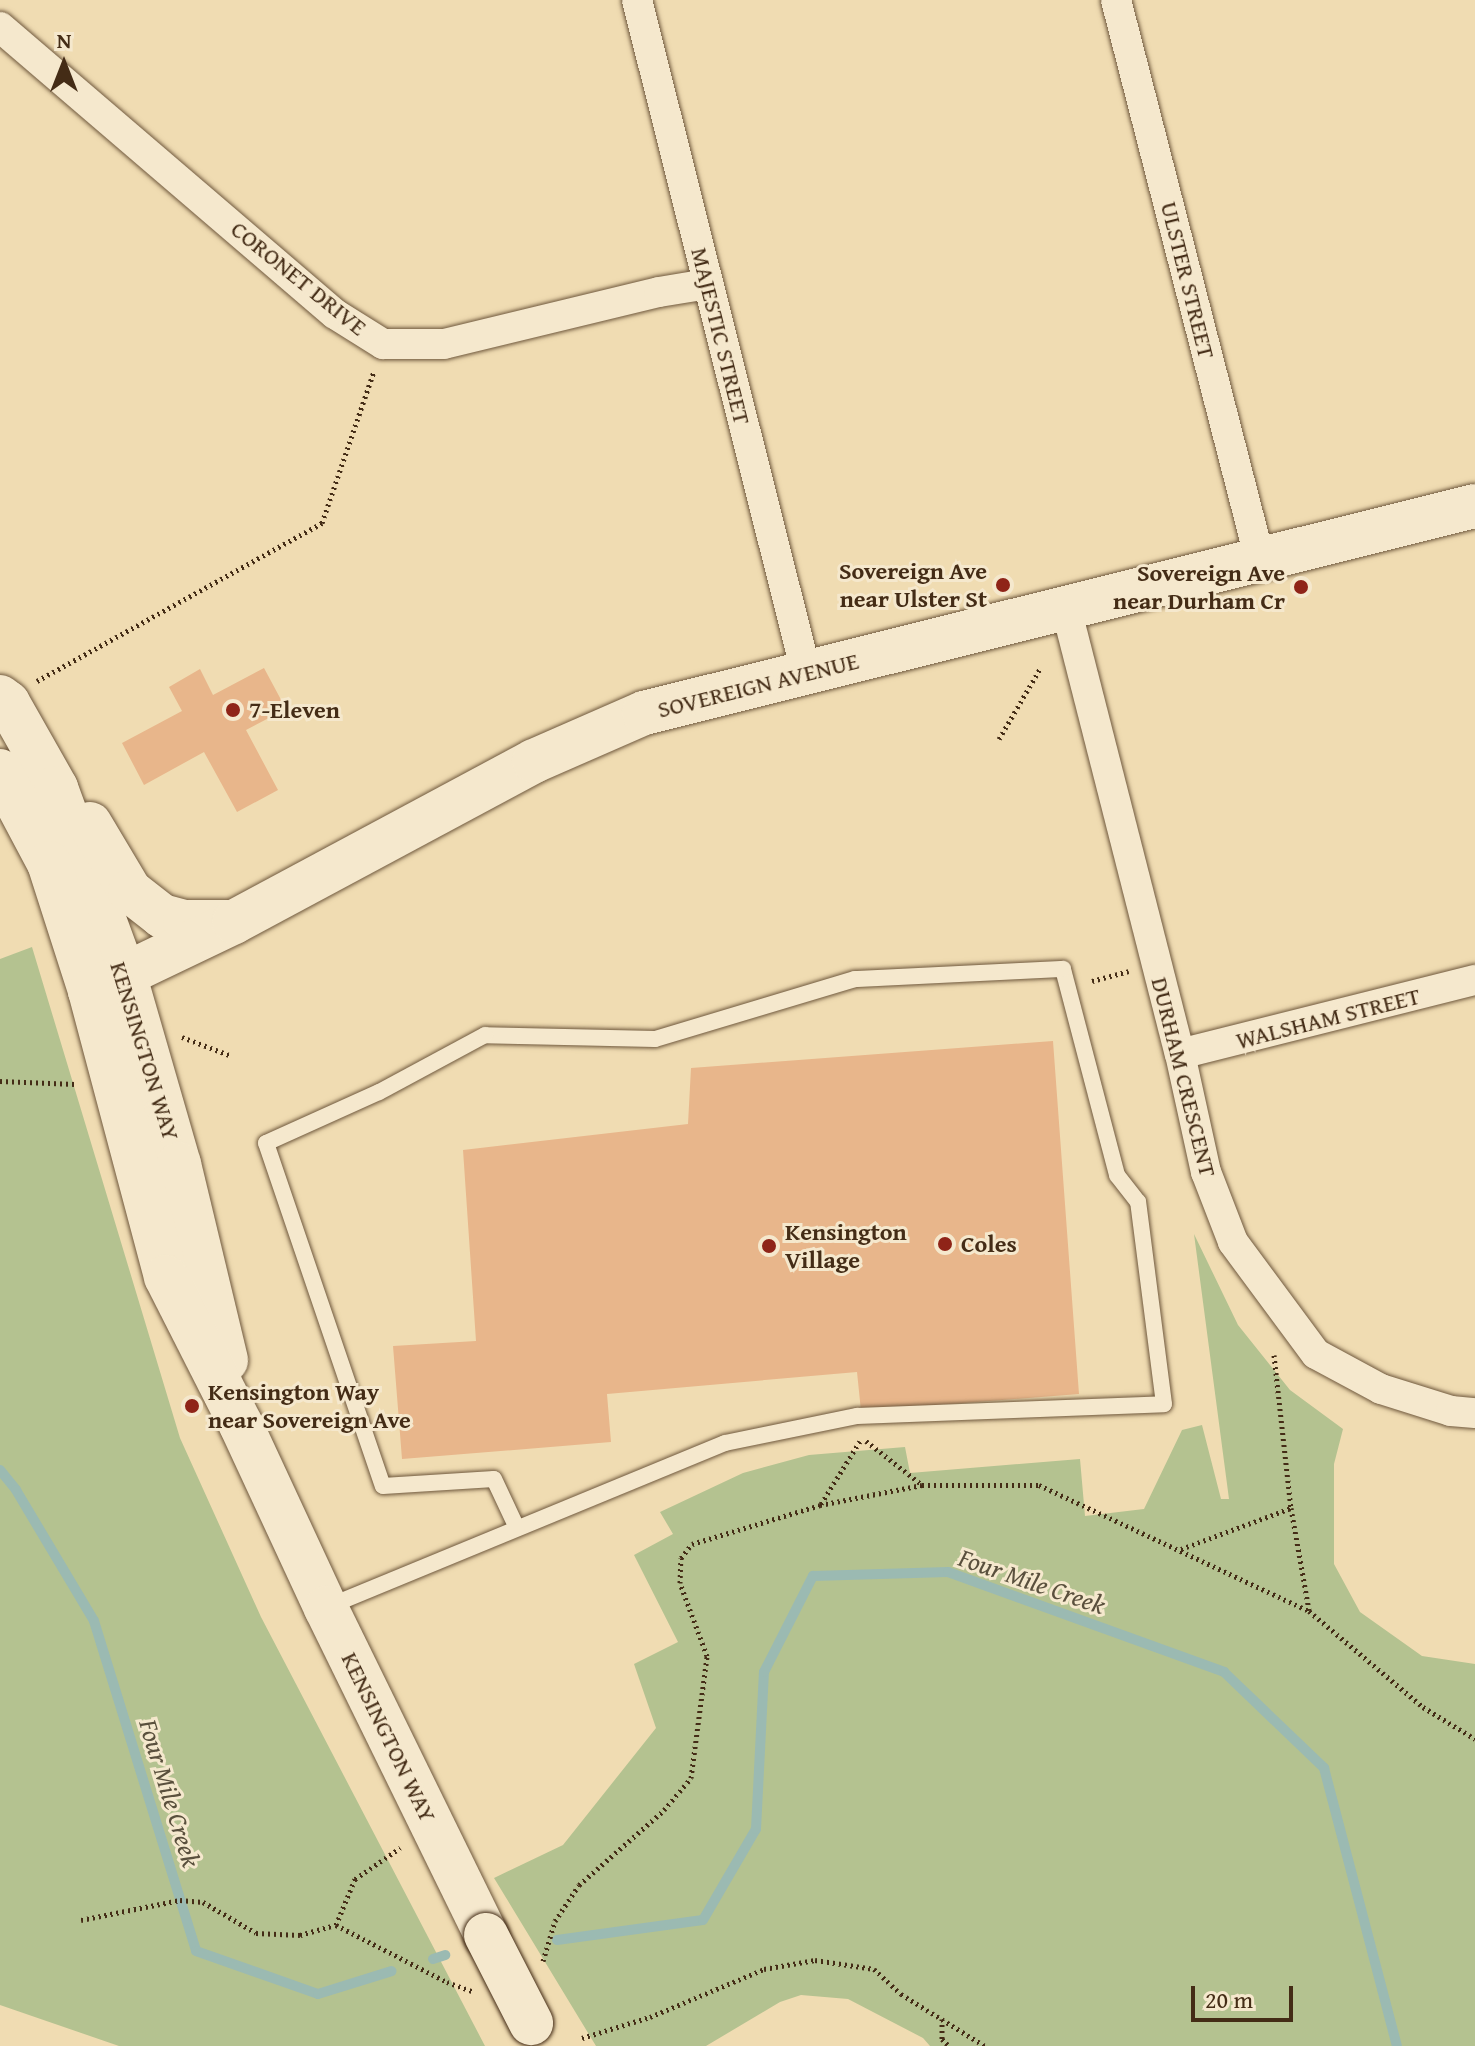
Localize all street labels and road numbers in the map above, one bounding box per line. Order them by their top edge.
street label: ULSTER STREET [1155,199,1221,361]
street label: CORONET DRIVE [225,215,373,341]
street label: MAJESTIC STREET [685,244,757,428]
street label: SOVEREIGN AVENUE [655,646,861,724]
street label: KENSINGTON WAY [104,958,186,1144]
street label: DURHAM CRESCENT [1145,974,1223,1180]
street label: WALSHAM STREET [1233,981,1423,1055]
street label: KENSINGTON WAY [335,1647,443,1827]

